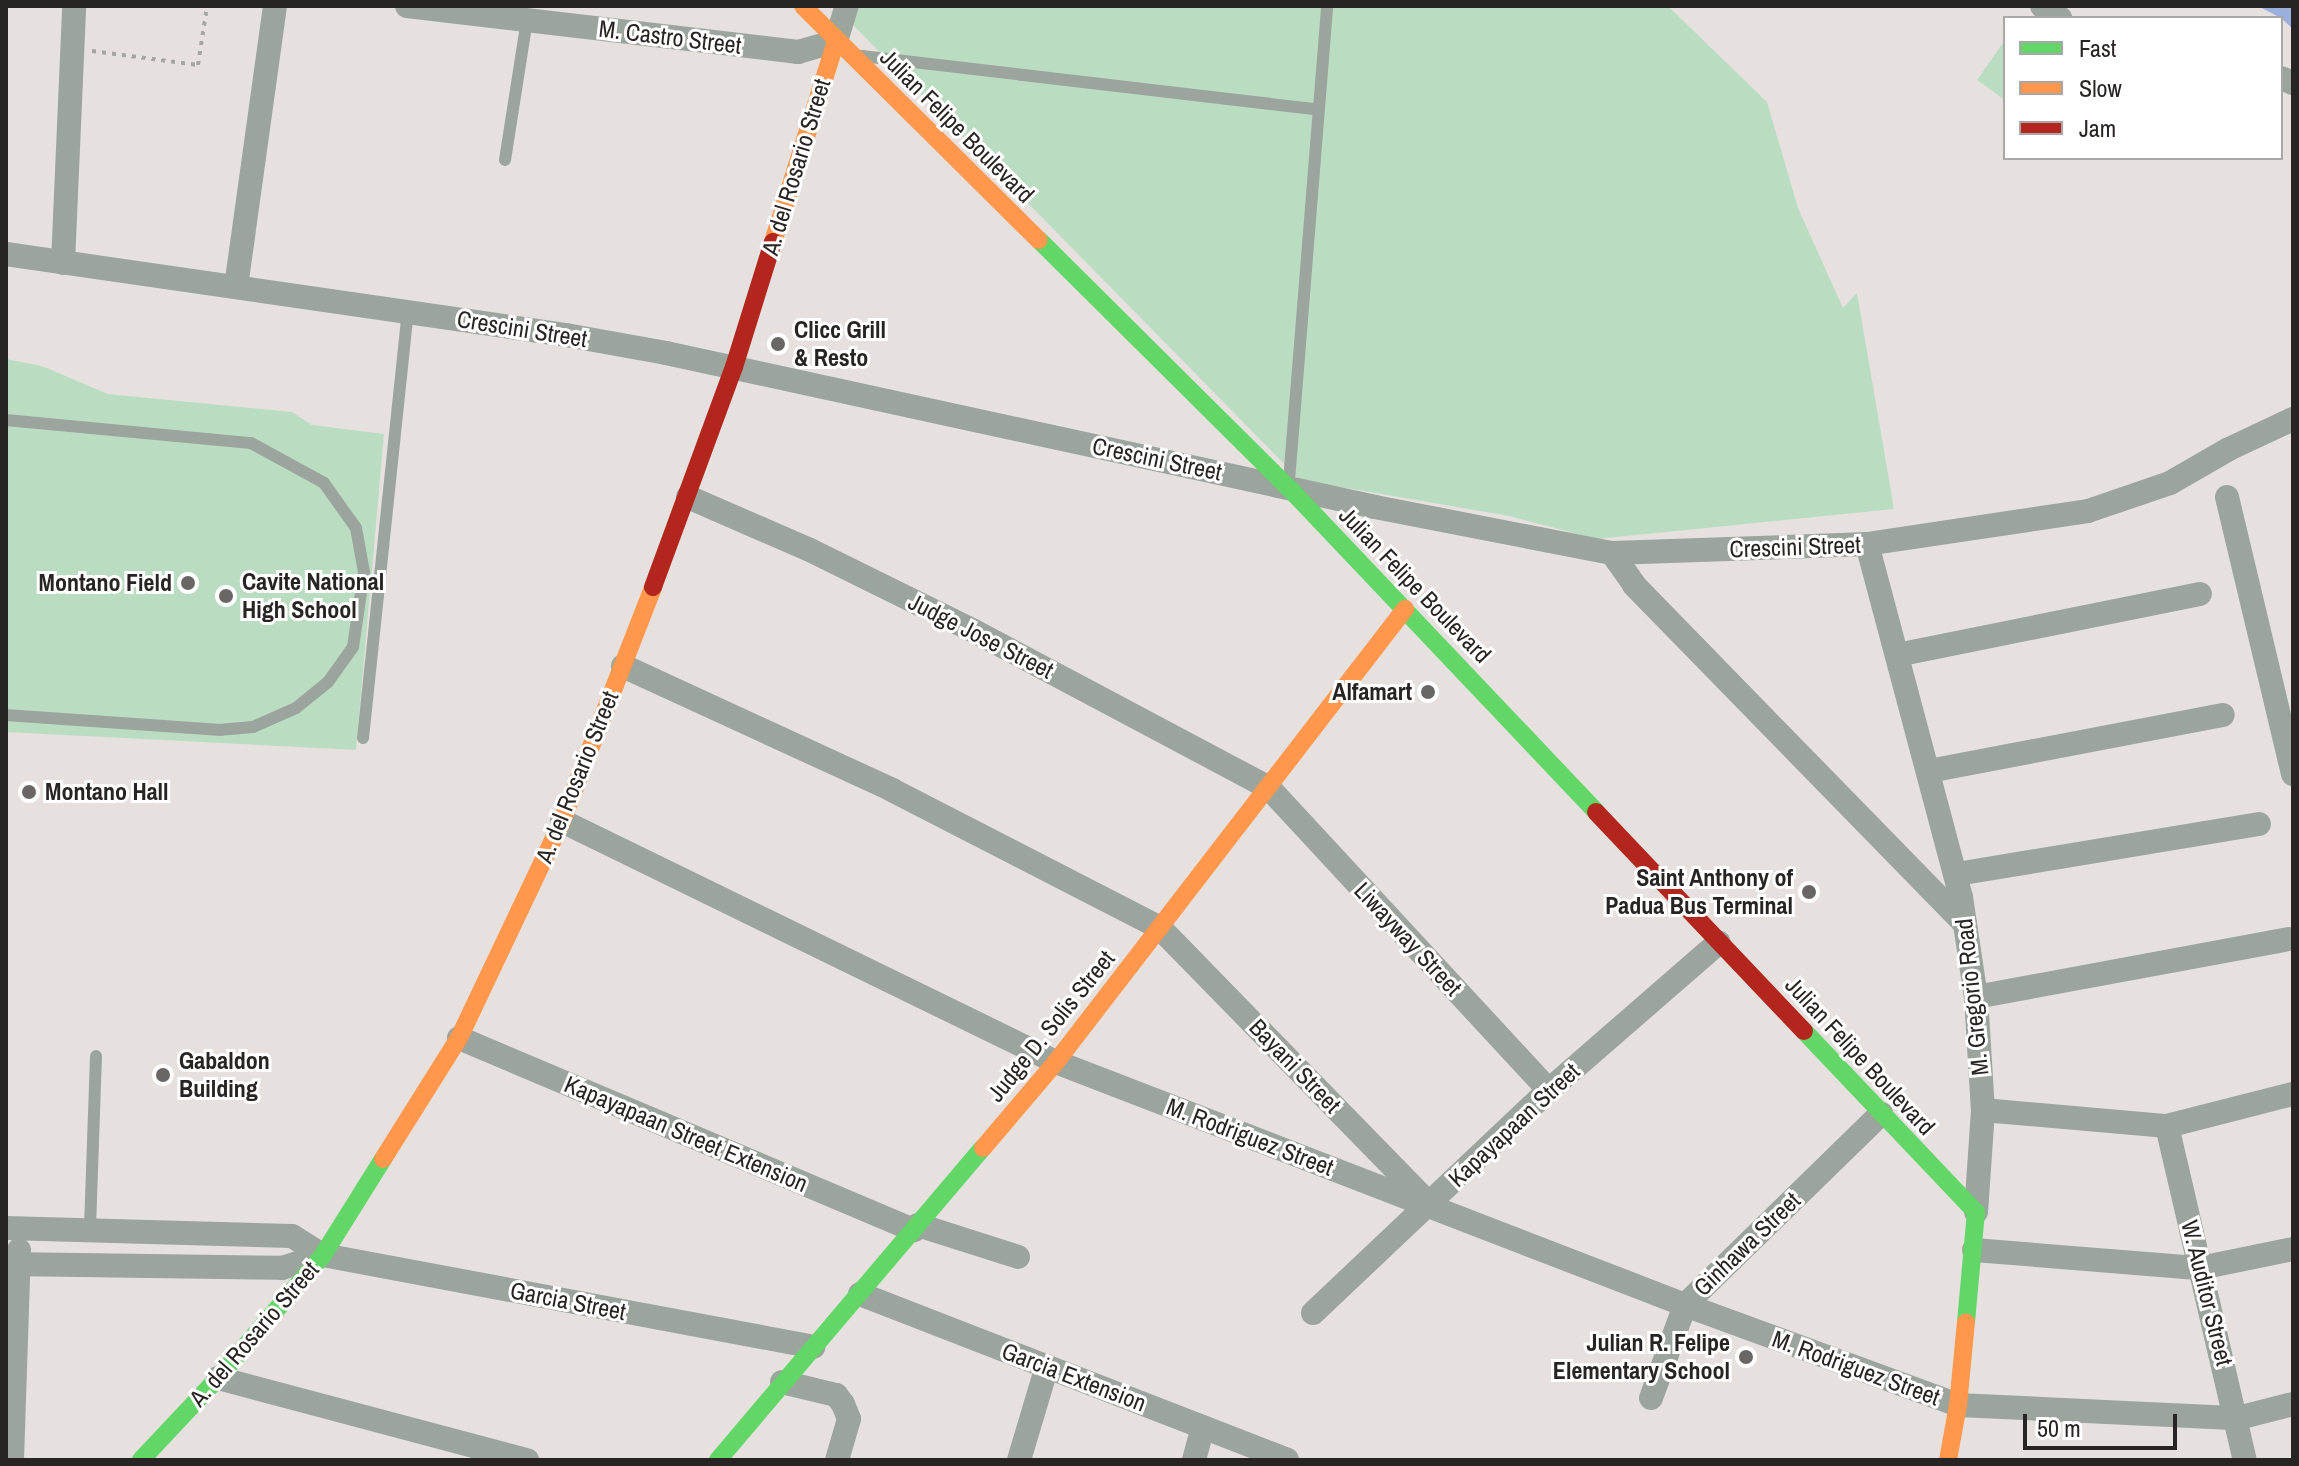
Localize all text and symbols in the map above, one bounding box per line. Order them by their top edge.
street label: M. Castro Street [597,14,743,60]
legend [2003,16,2283,160]
text: Fast [2079,32,2116,64]
street label: Julian Felipe Boulevard [874,43,1040,209]
text: Slow [2079,72,2122,104]
street label: A. del Rosario Street [756,75,836,259]
text: Jam [2079,112,2116,144]
street label: Crescini Street [455,305,589,353]
place label: Clicc Grill & Resto [794,316,886,372]
marker: Clicc Grill & Resto [769,335,787,353]
street label: Crescini Street [1090,431,1224,487]
street label: Julian Felipe Boulevard [1333,501,1497,669]
street label: Crescini Street [1729,530,1861,564]
place label: Cavite National High School [242,568,384,624]
place label: Montano Field [39,569,172,597]
marker: Montano Field [179,574,197,592]
marker: Cavite National High School [217,587,235,605]
street label: Judge Jose Street [904,587,1058,685]
place label: Alfamart [1332,678,1412,706]
marker: Alfamart [1419,683,1437,701]
street label: A. del Rosario Street [529,687,625,867]
place label: Montano Hall [45,778,169,806]
marker: Montano Hall [20,783,38,801]
place label: Saint Anthony of Padua Bus Terminal [1605,864,1793,920]
street label: Liwayway Street [1348,876,1468,1002]
marker: Saint Anthony of Padua Bus Terminal [1800,883,1818,901]
street label: M. Gregorio Road [1949,917,1995,1077]
street label: Judge D. Solis Street [981,945,1121,1107]
street label: Julian Felipe Boulevard [1779,971,1941,1141]
street label: Bayani Street [1243,1013,1347,1119]
place label: Gabaldon Building [179,1047,270,1103]
street label: Kapayapaan Street [1443,1057,1585,1193]
marker: Gabaldon Building [154,1066,172,1084]
street label: Kapayapaan Street Extension [560,1070,812,1198]
street label: M. Rodriguez Street [1163,1092,1337,1182]
street label: Ginhawa Street [1688,1186,1806,1302]
street label: W. Auditor Street [2175,1217,2239,1369]
street label: A. del Rosario Street [183,1256,325,1412]
street label: Garcia Street [508,1276,628,1326]
street label: M. Rodriguez Street [1768,1324,1944,1412]
place label: Julian R. Felipe Elementary School [1553,1329,1730,1385]
street label: Garcia Extension [998,1336,1150,1418]
marker: Julian R. Felipe Elementary School [1737,1348,1755,1366]
scale bar [2027,1398,2181,1448]
text: 50 m [2037,1412,2081,1444]

